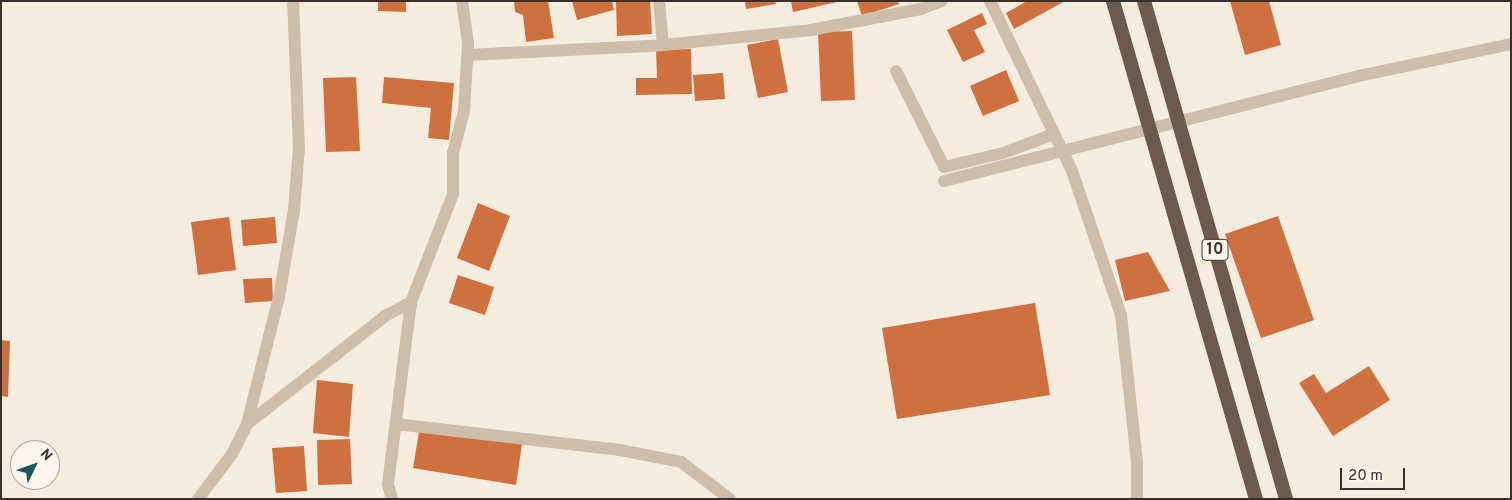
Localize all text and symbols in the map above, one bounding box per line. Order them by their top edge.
road number: 10 [1201,236,1229,264]
north arrow [10,440,60,490]
text: N [36,446,55,465]
scale bar [1342,458,1407,490]
text: 20 m [1348,467,1383,486]

